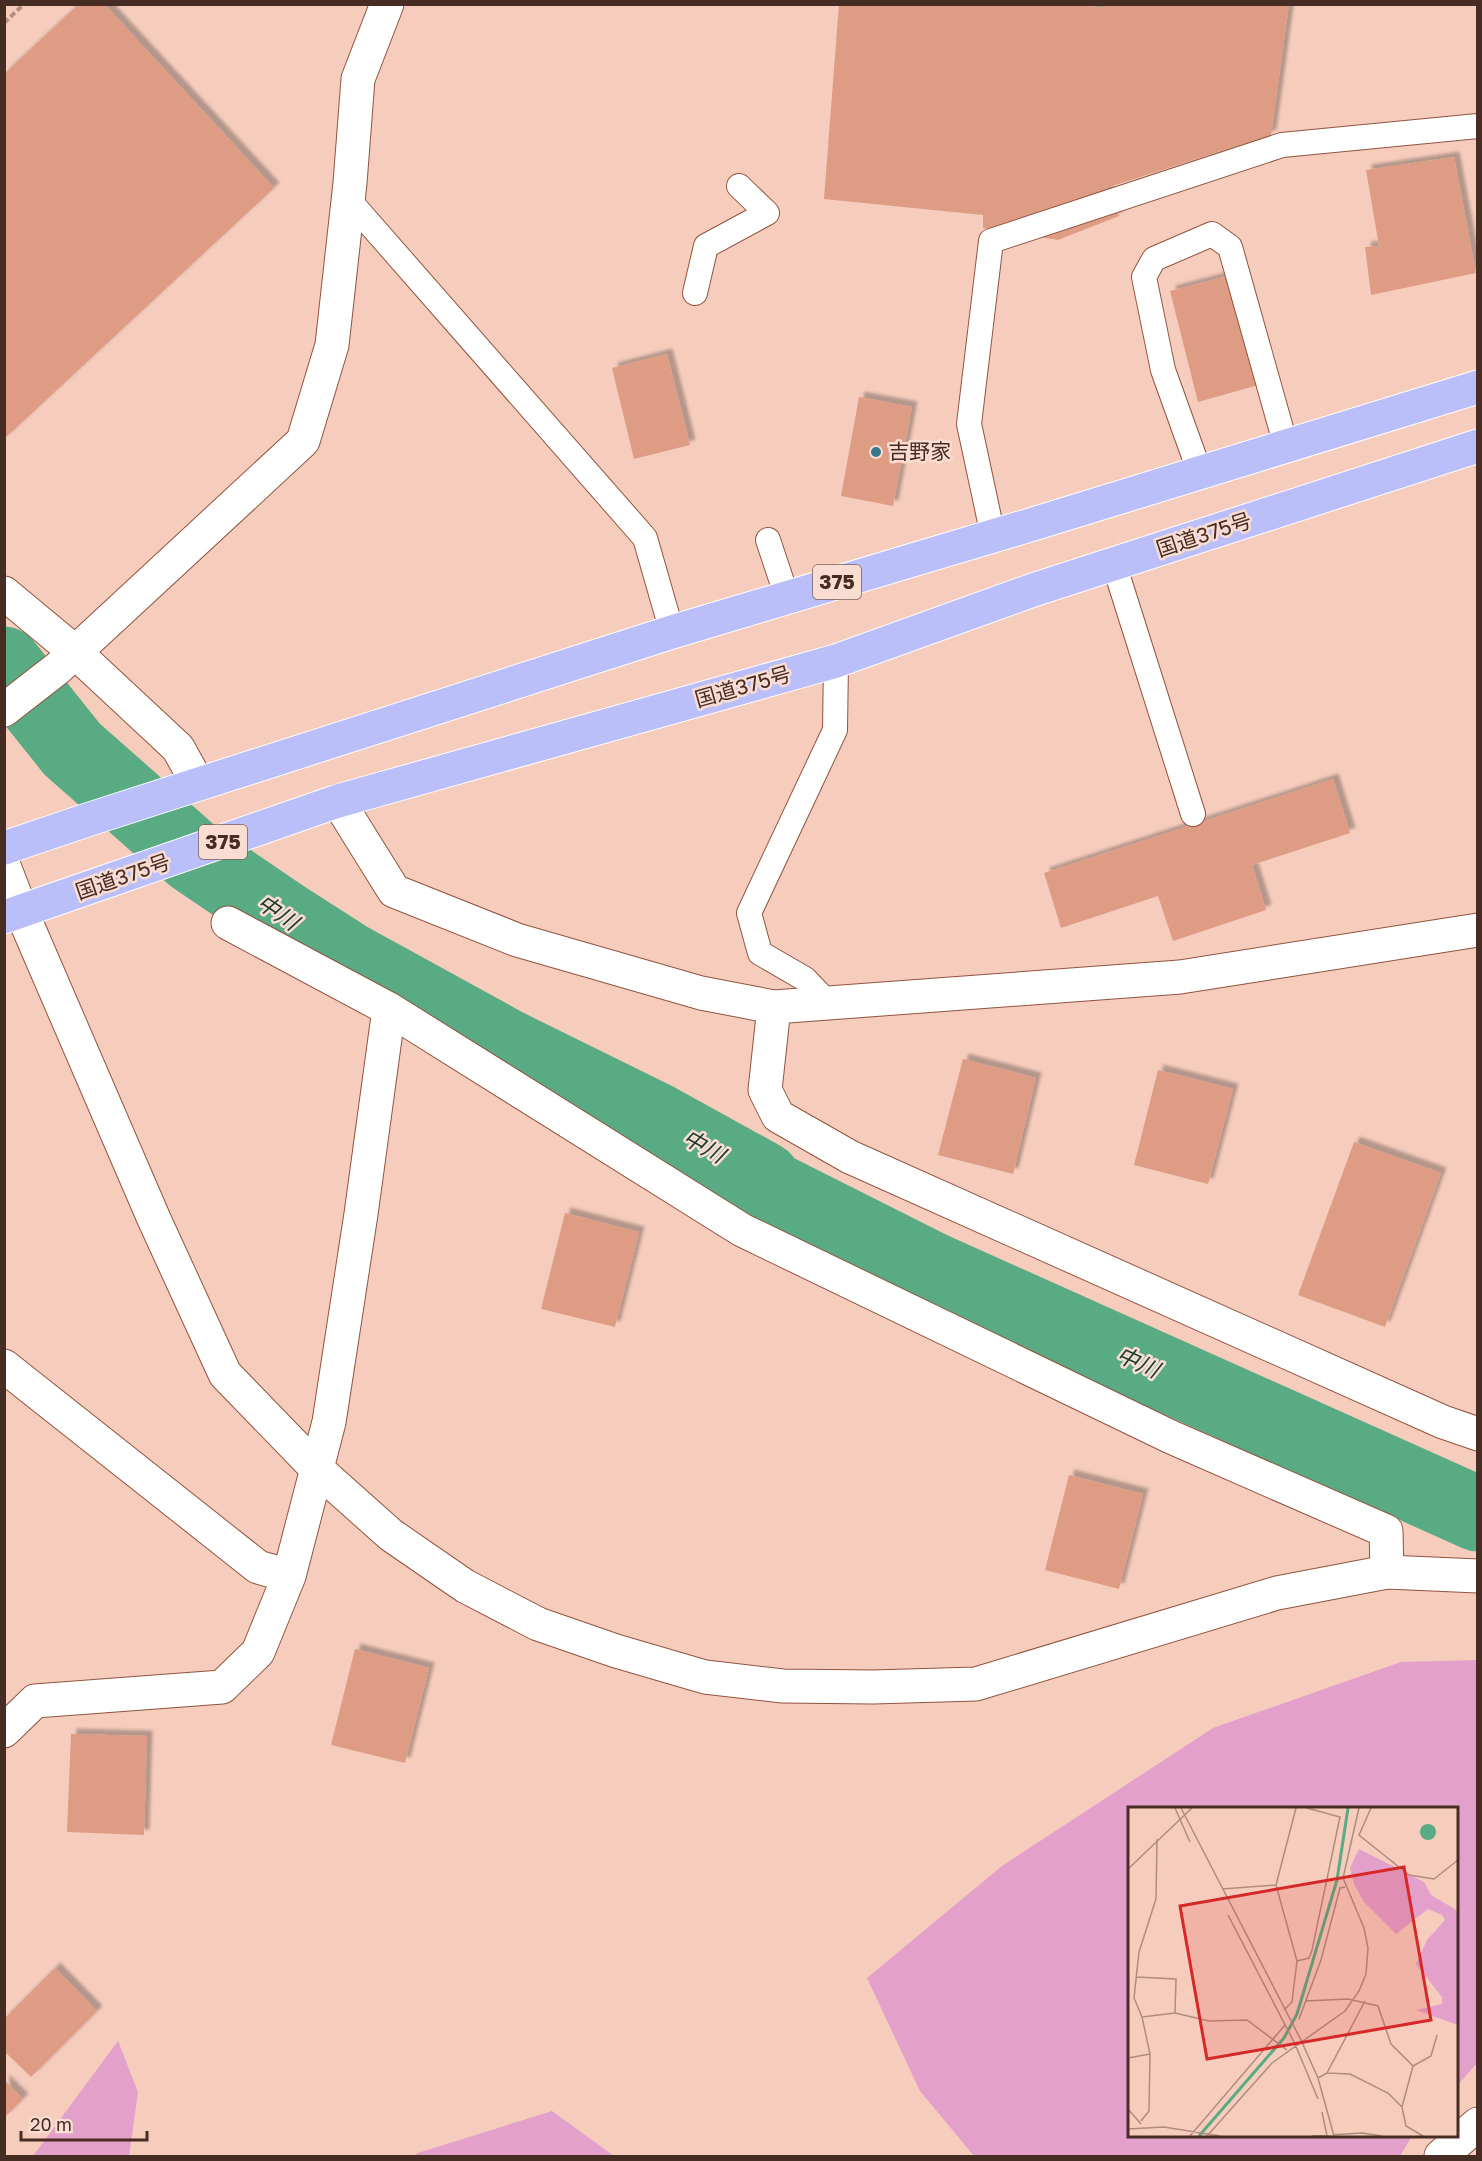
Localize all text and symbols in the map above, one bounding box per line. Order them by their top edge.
place label: 吉野家 [888,438,951,464]
marker: 吉野家 [869,445,883,459]
street label: 国道375号 [1153,506,1255,562]
road number: 375 [813,565,861,599]
street label: 国道375号 [692,660,794,712]
road number: 375 [199,825,247,859]
street label: 国道375号 [72,848,174,904]
water label: 中川 [252,888,306,936]
water label: 中川 [678,1123,732,1169]
water label: 中川 [1113,1340,1166,1384]
inset map [1128,1807,1458,2137]
scale bar [21,2104,147,2142]
text: 20 m [30,2113,72,2135]

